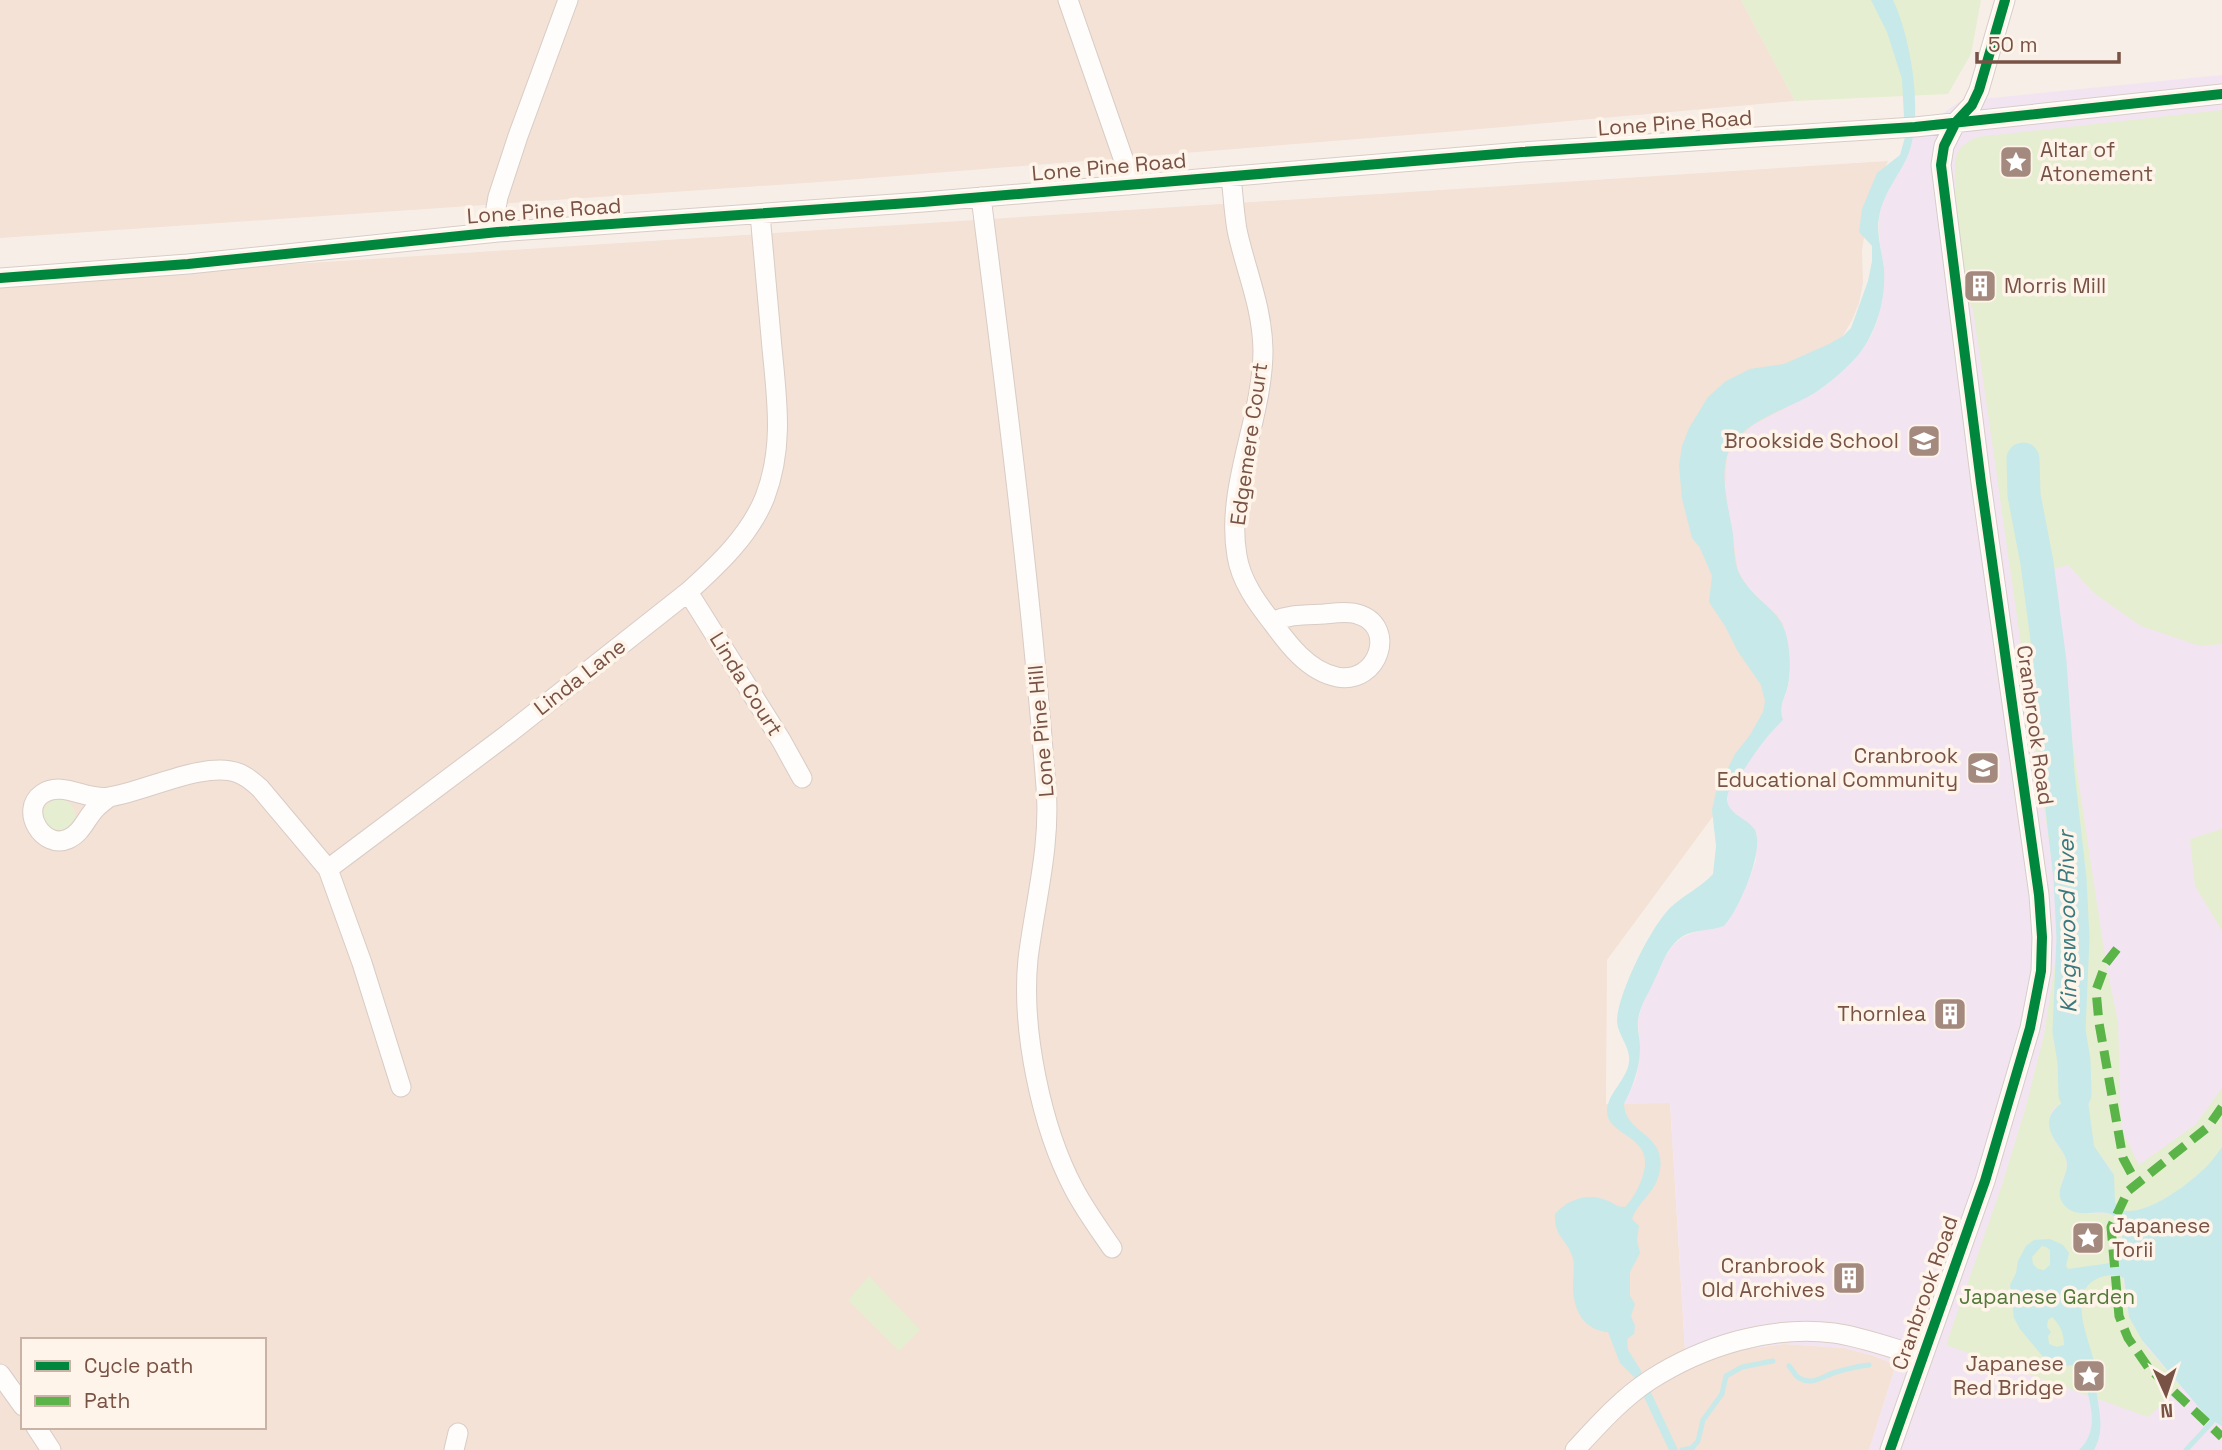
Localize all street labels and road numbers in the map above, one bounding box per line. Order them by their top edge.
street label: Lone Pine Road [1597,104,1753,141]
street label: Lone Pine Road [1031,146,1187,187]
street label: Lone Pine Road [466,192,622,229]
street label: Edgemere Court [1224,361,1273,527]
street label: Linda Court [704,627,789,741]
street label: Linda Lane [528,632,631,721]
street label: Cranbrook Road [2011,643,2060,807]
street label: Lone Pine Hill [1021,664,1060,798]
street label: Cranbrook Road [1886,1212,1964,1373]

